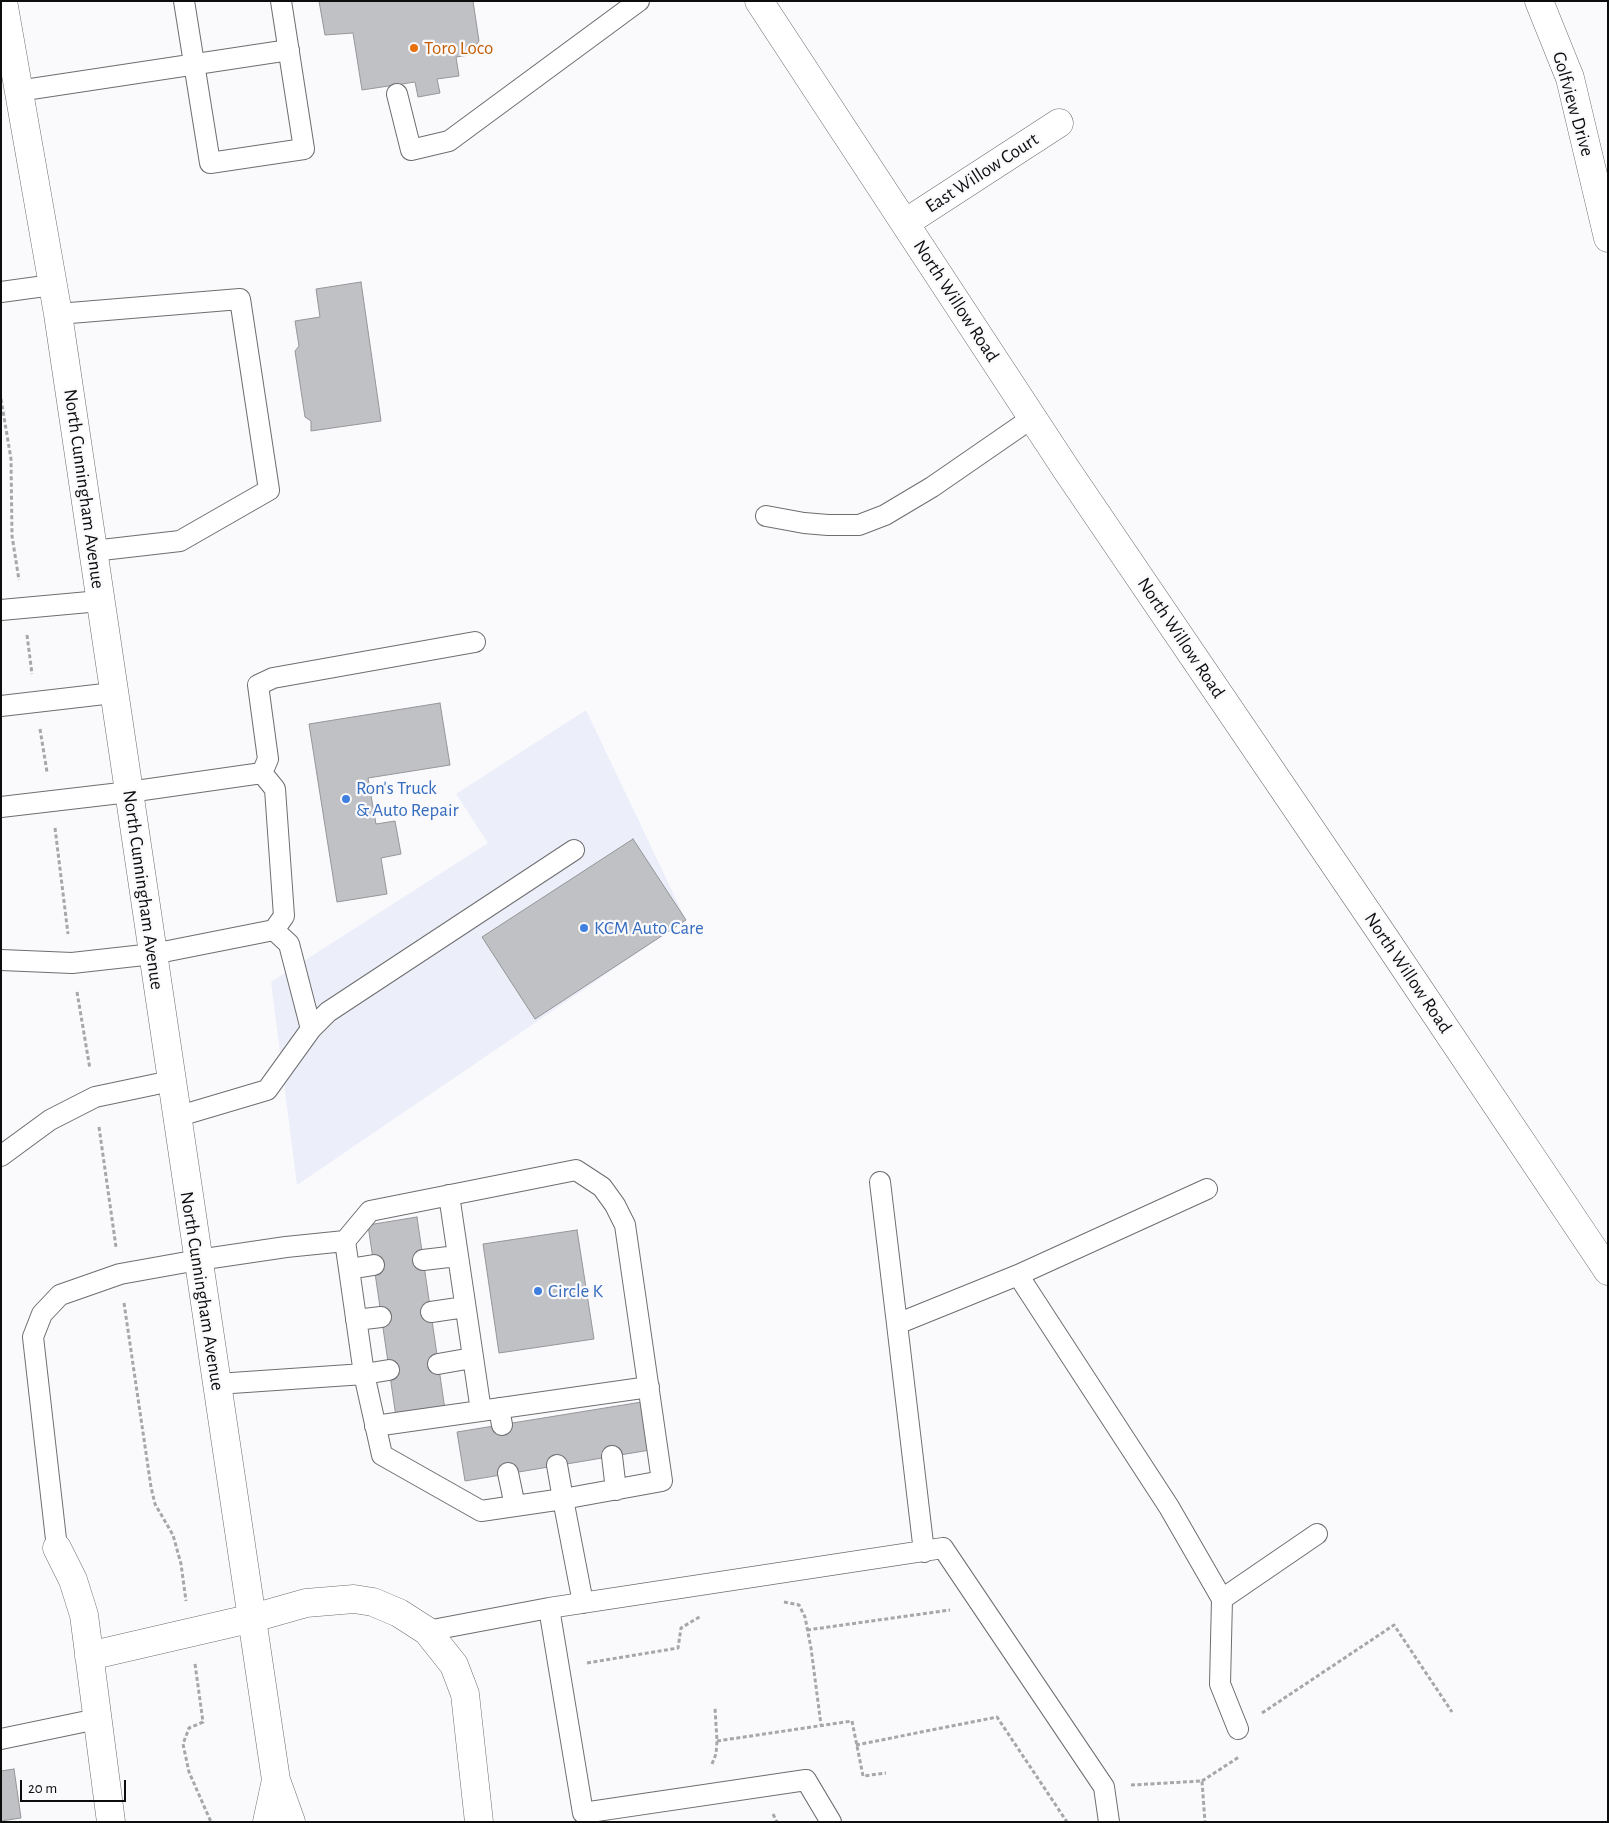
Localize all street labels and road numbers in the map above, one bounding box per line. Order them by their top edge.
street label: Golfview Drive [1547,49,1599,159]
street label: East Willow Court [921,128,1043,218]
street label: North Willow Road [908,236,1004,366]
street label: North Cunningham Avenue [59,388,109,590]
street label: North Willow Road [1132,573,1230,703]
street label: North Cunningham Avenue [118,789,168,991]
street label: North Willow Road [1359,908,1457,1038]
street label: North Cunningham Avenue [175,1190,229,1392]

